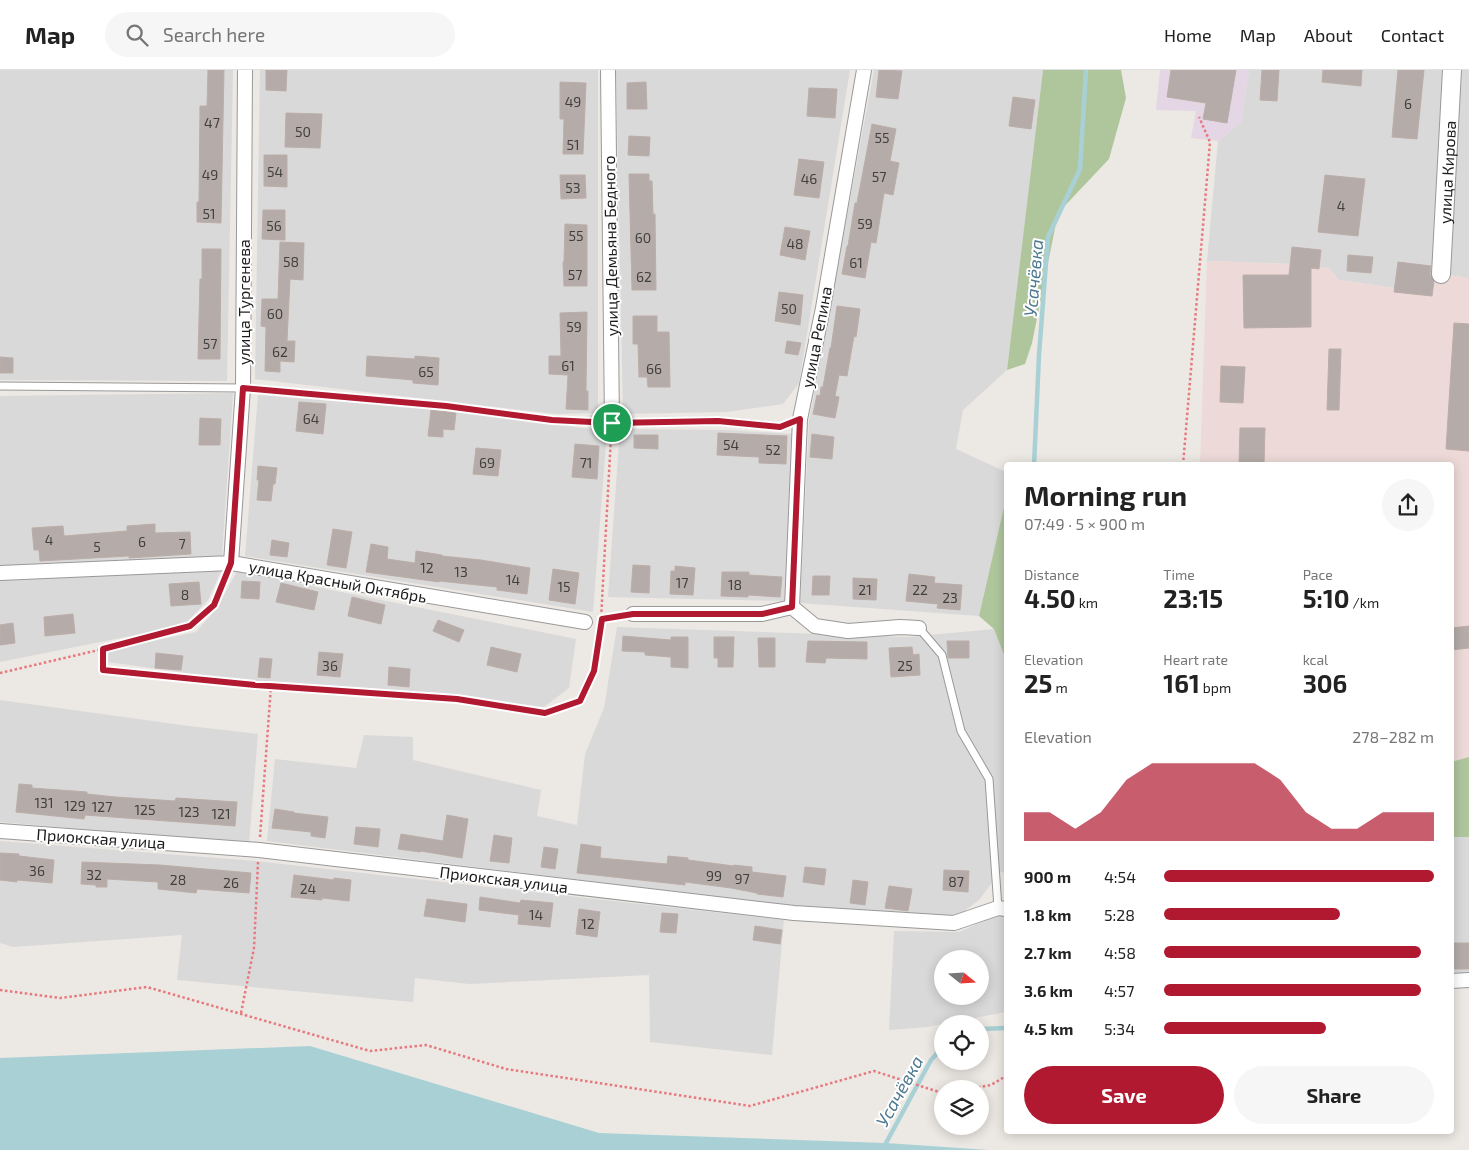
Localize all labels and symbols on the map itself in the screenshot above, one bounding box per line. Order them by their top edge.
house number: 49 [565,93,581,110]
house number: 6 [1404,95,1412,112]
house number: 47 [204,114,220,131]
street label: улица Кирова [1434,120,1459,224]
house number: 50 [295,123,311,140]
house number: 55 [874,129,890,146]
house number: 51 [566,136,580,153]
street label: улица Демьяна Бедного [599,155,622,337]
house number: 54 [267,163,283,180]
house number: 49 [202,166,218,183]
house number: 57 [872,168,886,185]
house number: 46 [801,170,817,187]
house number: 53 [565,179,581,196]
house number: 4 [1337,197,1345,214]
house number: 51 [202,205,216,222]
house number: 59 [857,215,873,232]
house number: 56 [266,217,282,234]
house number: 55 [568,227,584,244]
house number: 60 [635,229,651,246]
house number: 48 [786,235,804,252]
water label: Усачёвка [1019,238,1047,318]
street label: улица Тургенева [234,239,254,365]
house number: 58 [283,253,299,270]
house number: 61 [849,254,863,271]
house number: 57 [568,266,582,283]
house number: 62 [636,268,652,285]
street label: улица Репина [797,285,836,390]
house number: 50 [781,300,797,317]
house number: 60 [267,305,283,322]
house number: 59 [566,318,582,335]
house number: 57 [203,335,217,352]
house number: 62 [272,343,288,360]
house number: 61 [561,357,575,374]
house number: 66 [646,360,662,377]
house number: 65 [418,363,434,380]
pin [591,402,633,444]
house number: 64 [303,410,319,427]
house number: 54 [723,436,739,453]
house number: 52 [765,441,781,458]
house number: 69 [479,454,495,471]
house number: 71 [580,454,592,471]
house number: 4 [45,531,53,548]
house number: 6 [138,533,146,550]
house number: 7 [178,535,186,552]
house number: 5 [93,538,101,555]
street label: улица Красный Октябрь [247,556,428,607]
house number: 12 [420,559,434,576]
house number: 13 [454,563,468,580]
house number: 14 [506,571,520,588]
house number: 17 [676,574,688,591]
house number: 18 [728,576,742,593]
house number: 15 [557,578,571,595]
house number: 21 [858,581,872,598]
house number: 22 [912,581,928,598]
house number: 8 [181,586,189,603]
house number: 23 [942,589,958,606]
house number: 36 [322,657,338,674]
house number: 25 [897,657,913,674]
house number: 131 [35,794,53,811]
house number: 129 [64,797,86,814]
house number: 127 [92,798,112,815]
house number: 125 [135,801,155,818]
house number: 123 [178,803,200,820]
house number: 121 [211,805,231,822]
street label: Приокская улица [36,824,166,853]
house number: 36 [29,862,45,879]
street label: Приокская улица [439,862,569,897]
house number: 32 [86,866,102,883]
house number: 99 [706,867,722,884]
house number: 97 [734,870,750,887]
house number: 28 [170,871,186,888]
house number: 87 [948,873,964,890]
house number: 26 [223,874,239,891]
house number: 24 [300,880,316,897]
house number: 14 [529,906,543,923]
house number: 12 [581,915,595,932]
north arrow [934,950,989,1005]
water label: Усачёвка [871,1052,927,1130]

